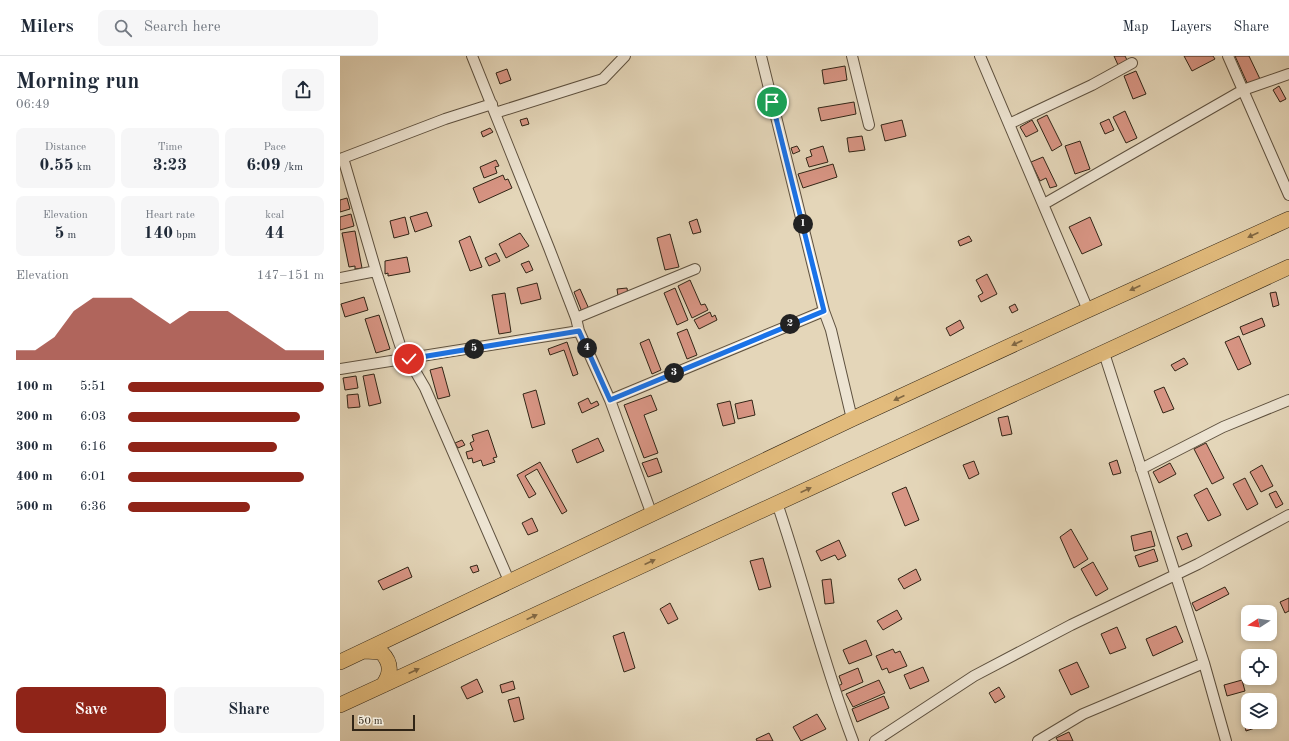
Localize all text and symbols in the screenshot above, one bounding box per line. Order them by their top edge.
search box [98,10,378,46]
icon: search [112,17,134,39]
text: Milers [20,18,74,37]
text: Search here [144,20,221,35]
text: Map [1123,20,1149,34]
text: Layers [1171,20,1212,34]
text: Share [1234,20,1269,34]
button: share [282,69,324,111]
text: Morning run [16,71,139,93]
pin [755,85,789,119]
icon: arrive [761,91,783,113]
text: 06:49 [16,98,50,111]
text: Distance [45,142,86,153]
text: Time [158,142,182,153]
text: Pace [264,142,286,153]
text: 0.55 [39,157,74,174]
text: 3:23 [153,157,187,174]
text: 6:09 [246,157,281,174]
text: km [74,162,91,173]
text: /km [281,162,303,173]
text: Elevation [43,210,88,221]
text: Heart rate [145,210,195,221]
text: kcal [265,210,284,221]
pin: 1 [793,214,813,234]
text: 1 [800,218,806,229]
text: 5 [54,225,64,242]
text: 140 [144,225,173,242]
text: 44 [265,225,285,242]
text: m [64,230,76,241]
text: bpm [173,230,196,241]
one-way arrow [1248,232,1259,238]
text: Elevation [16,269,69,282]
text: 147–151 m [257,269,324,282]
one-way arrow [1128,286,1140,292]
pin: 2 [780,314,800,334]
text: 2 [787,318,793,329]
pin: 4 [577,338,597,358]
pin: 5 [464,339,484,359]
one-way arrow [1011,340,1022,346]
pin [392,342,426,376]
text: 4 [584,342,590,353]
text: 5 [471,343,477,354]
icon: check [398,348,420,370]
pin: 3 [664,363,684,383]
text: 3 [671,367,677,378]
text: 100 m [16,380,53,393]
text: 5:51 [80,380,106,393]
one-way arrow [893,394,905,401]
text: 200 m [16,410,53,423]
text: 6:03 [80,410,106,423]
text: 300 m [16,440,53,453]
text: 6:16 [80,440,106,453]
text: 400 m [16,470,53,483]
text: 6:01 [80,470,106,483]
one-way arrow [800,487,811,493]
text: 500 m [16,500,53,513]
text: 6:36 [80,500,106,513]
one-way arrow [644,559,655,565]
north arrow [1241,605,1277,641]
map controls [1241,605,1277,729]
one-way arrow [526,613,538,619]
button: locate [1241,649,1277,685]
one-way arrow [408,668,419,674]
button: Save [16,687,166,733]
button: Share [174,687,324,733]
button: layers [1241,693,1277,729]
scale bar [352,713,415,732]
text: 50 m [358,716,383,727]

